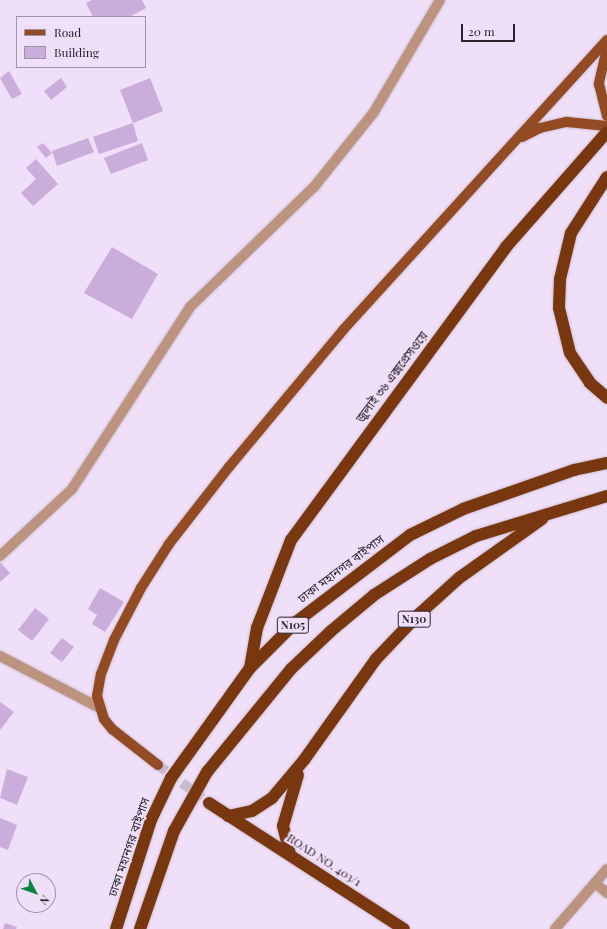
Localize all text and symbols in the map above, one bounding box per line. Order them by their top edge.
legend [16,16,146,68]
scale bar [463,16,517,42]
text: 20 m [468,23,495,39]
text: Road [54,24,81,40]
text: Building [54,44,99,60]
street label: জুলাই ৩৬ এক্সপ্রেসওয়ে [353,329,431,425]
street label: ঢাকা মহানগর বাইপাস [295,532,387,606]
road number: N130 [397,610,431,628]
road number: N105 [276,616,310,634]
street label: ঢাকা মহানগর বাইপাস [105,796,153,898]
street label: ROAD NO. 403/1 [284,831,364,889]
north arrow [16,873,56,913]
text: N [36,893,53,908]

